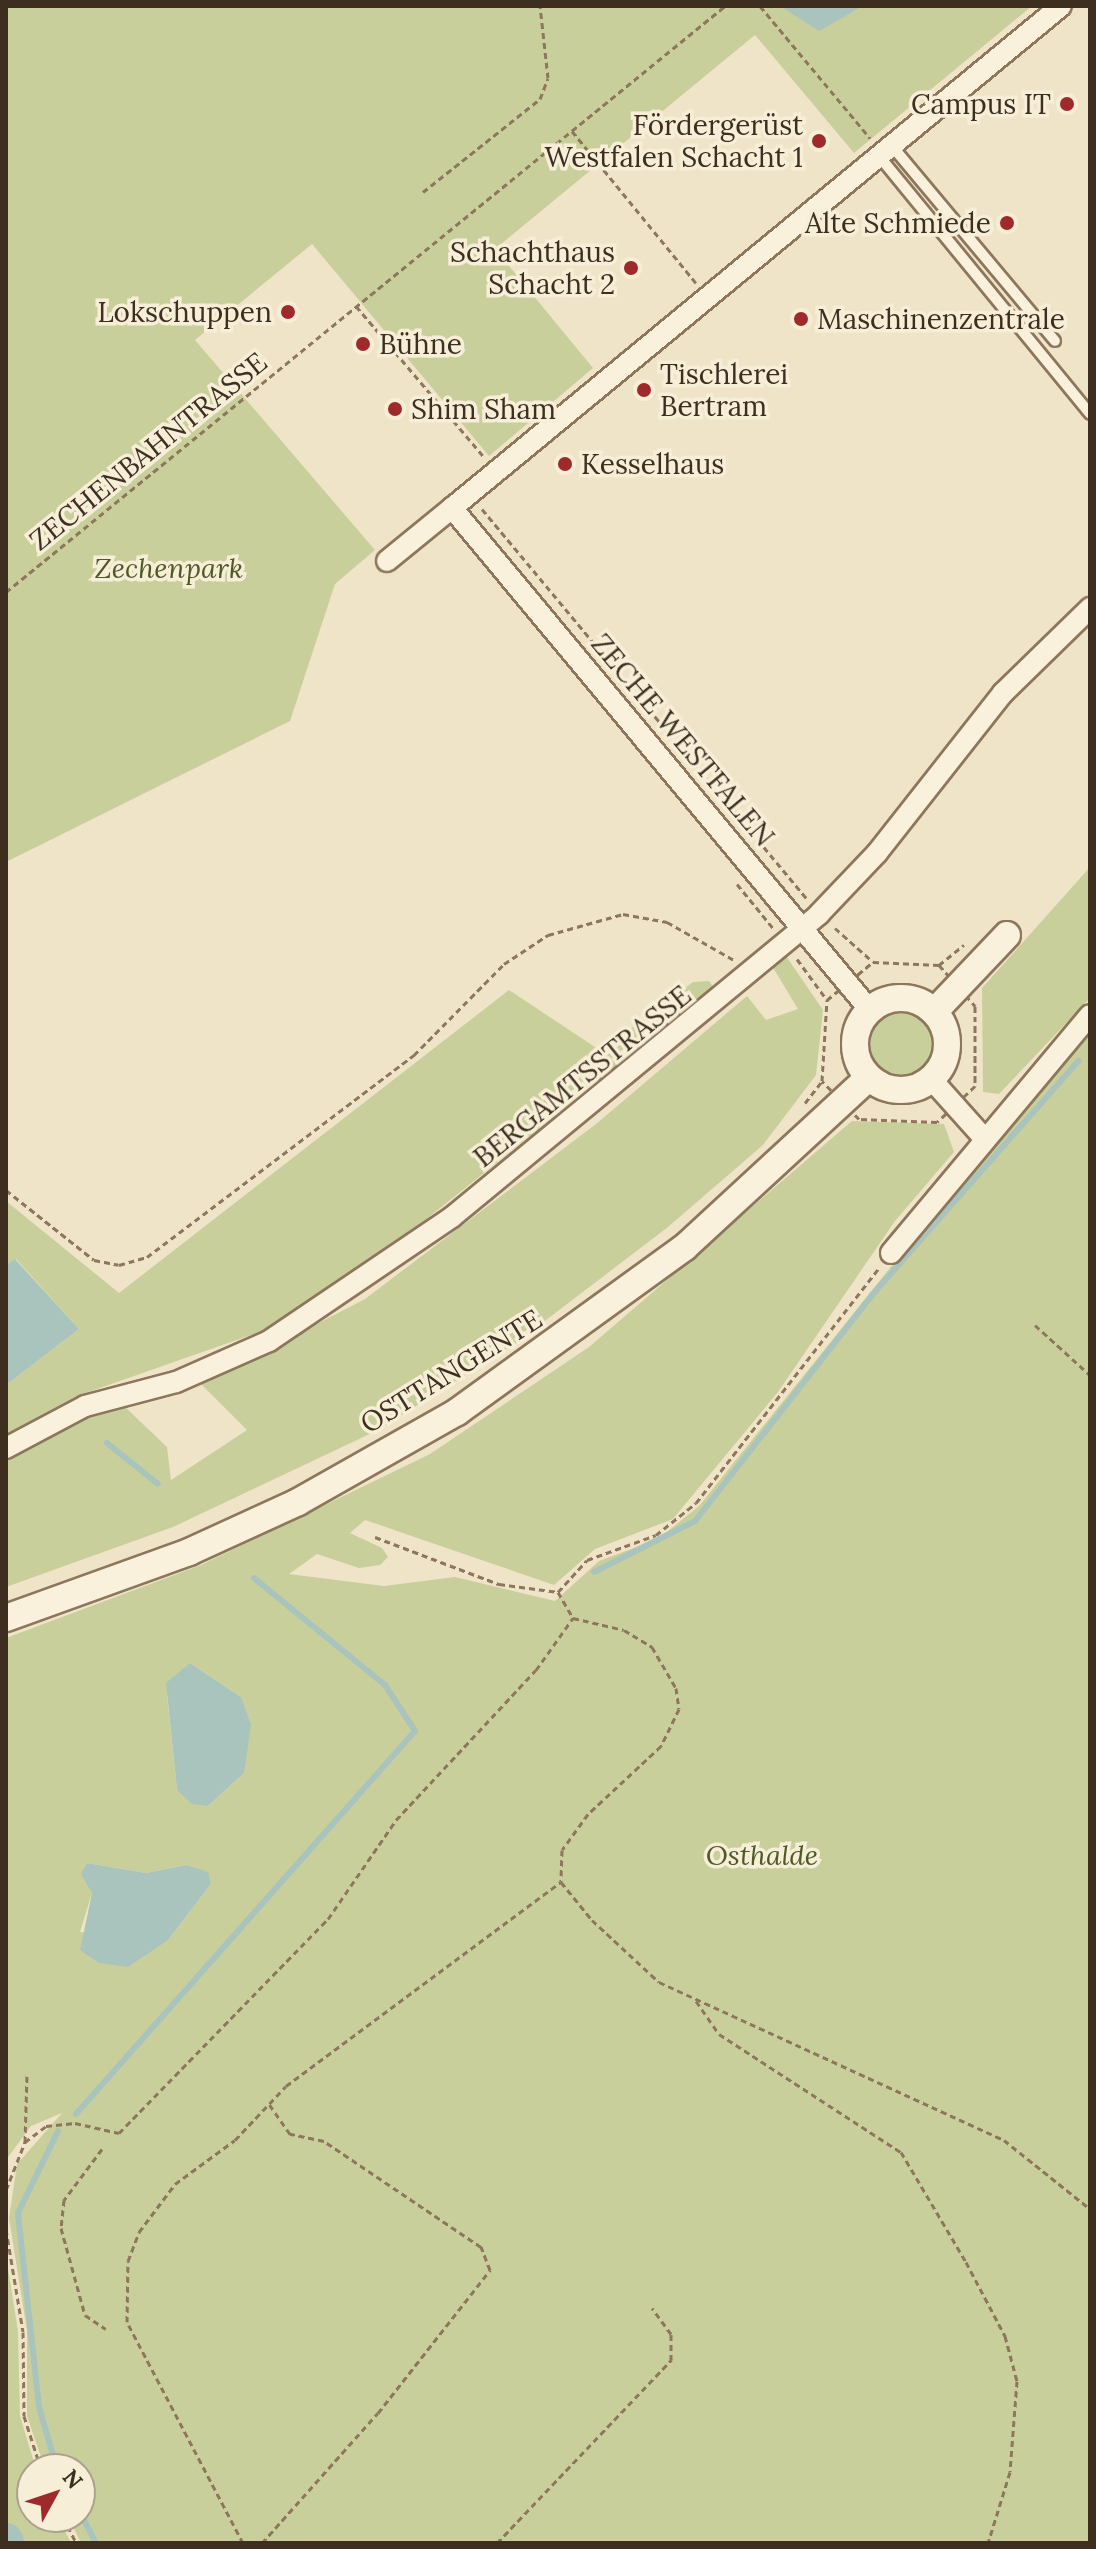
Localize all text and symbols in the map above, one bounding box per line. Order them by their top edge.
place label: Campus IT [911,87,1051,121]
marker: Campus IT [1058,95,1076,113]
place label: Fördergerüst Westfalen Schacht 1 [544,108,803,174]
marker: Fördergerüst Westfalen Schacht 1 [810,132,828,150]
place label: Alte Schmiede [805,206,991,240]
marker: Alte Schmiede [998,214,1016,232]
place label: Schachthaus Schacht 2 [450,235,615,301]
marker: Schachthaus Schacht 2 [622,259,640,277]
place label: Lokschuppen [97,295,272,329]
place label: Maschinenzentrale [817,302,1065,336]
marker: Lokschuppen [279,303,297,321]
marker: Maschinenzentrale [792,310,810,328]
place label: Bühne [379,327,462,361]
marker: Bühne [354,335,372,353]
street label: ZECHENBAHNTRASSE [23,345,273,557]
place label: Tischlerei Bertram [660,357,788,423]
marker: Tischlerei Bertram [635,381,653,399]
place label: Shim Sham [411,392,556,426]
marker: Shim Sham [386,400,404,418]
place label: Kesselhaus [581,447,724,481]
marker: Kesselhaus [556,455,574,473]
park label: Zechenpark [95,551,243,585]
street label: ZECHE WESTFALEN [584,627,782,853]
street label: BERGAMTSSTRASSE [467,978,697,1174]
street label: OSTTANGENTE [354,1302,548,1440]
park label: Osthalde [706,1838,818,1872]
north arrow [16,2453,96,2533]
text: N [57,2463,89,2494]

